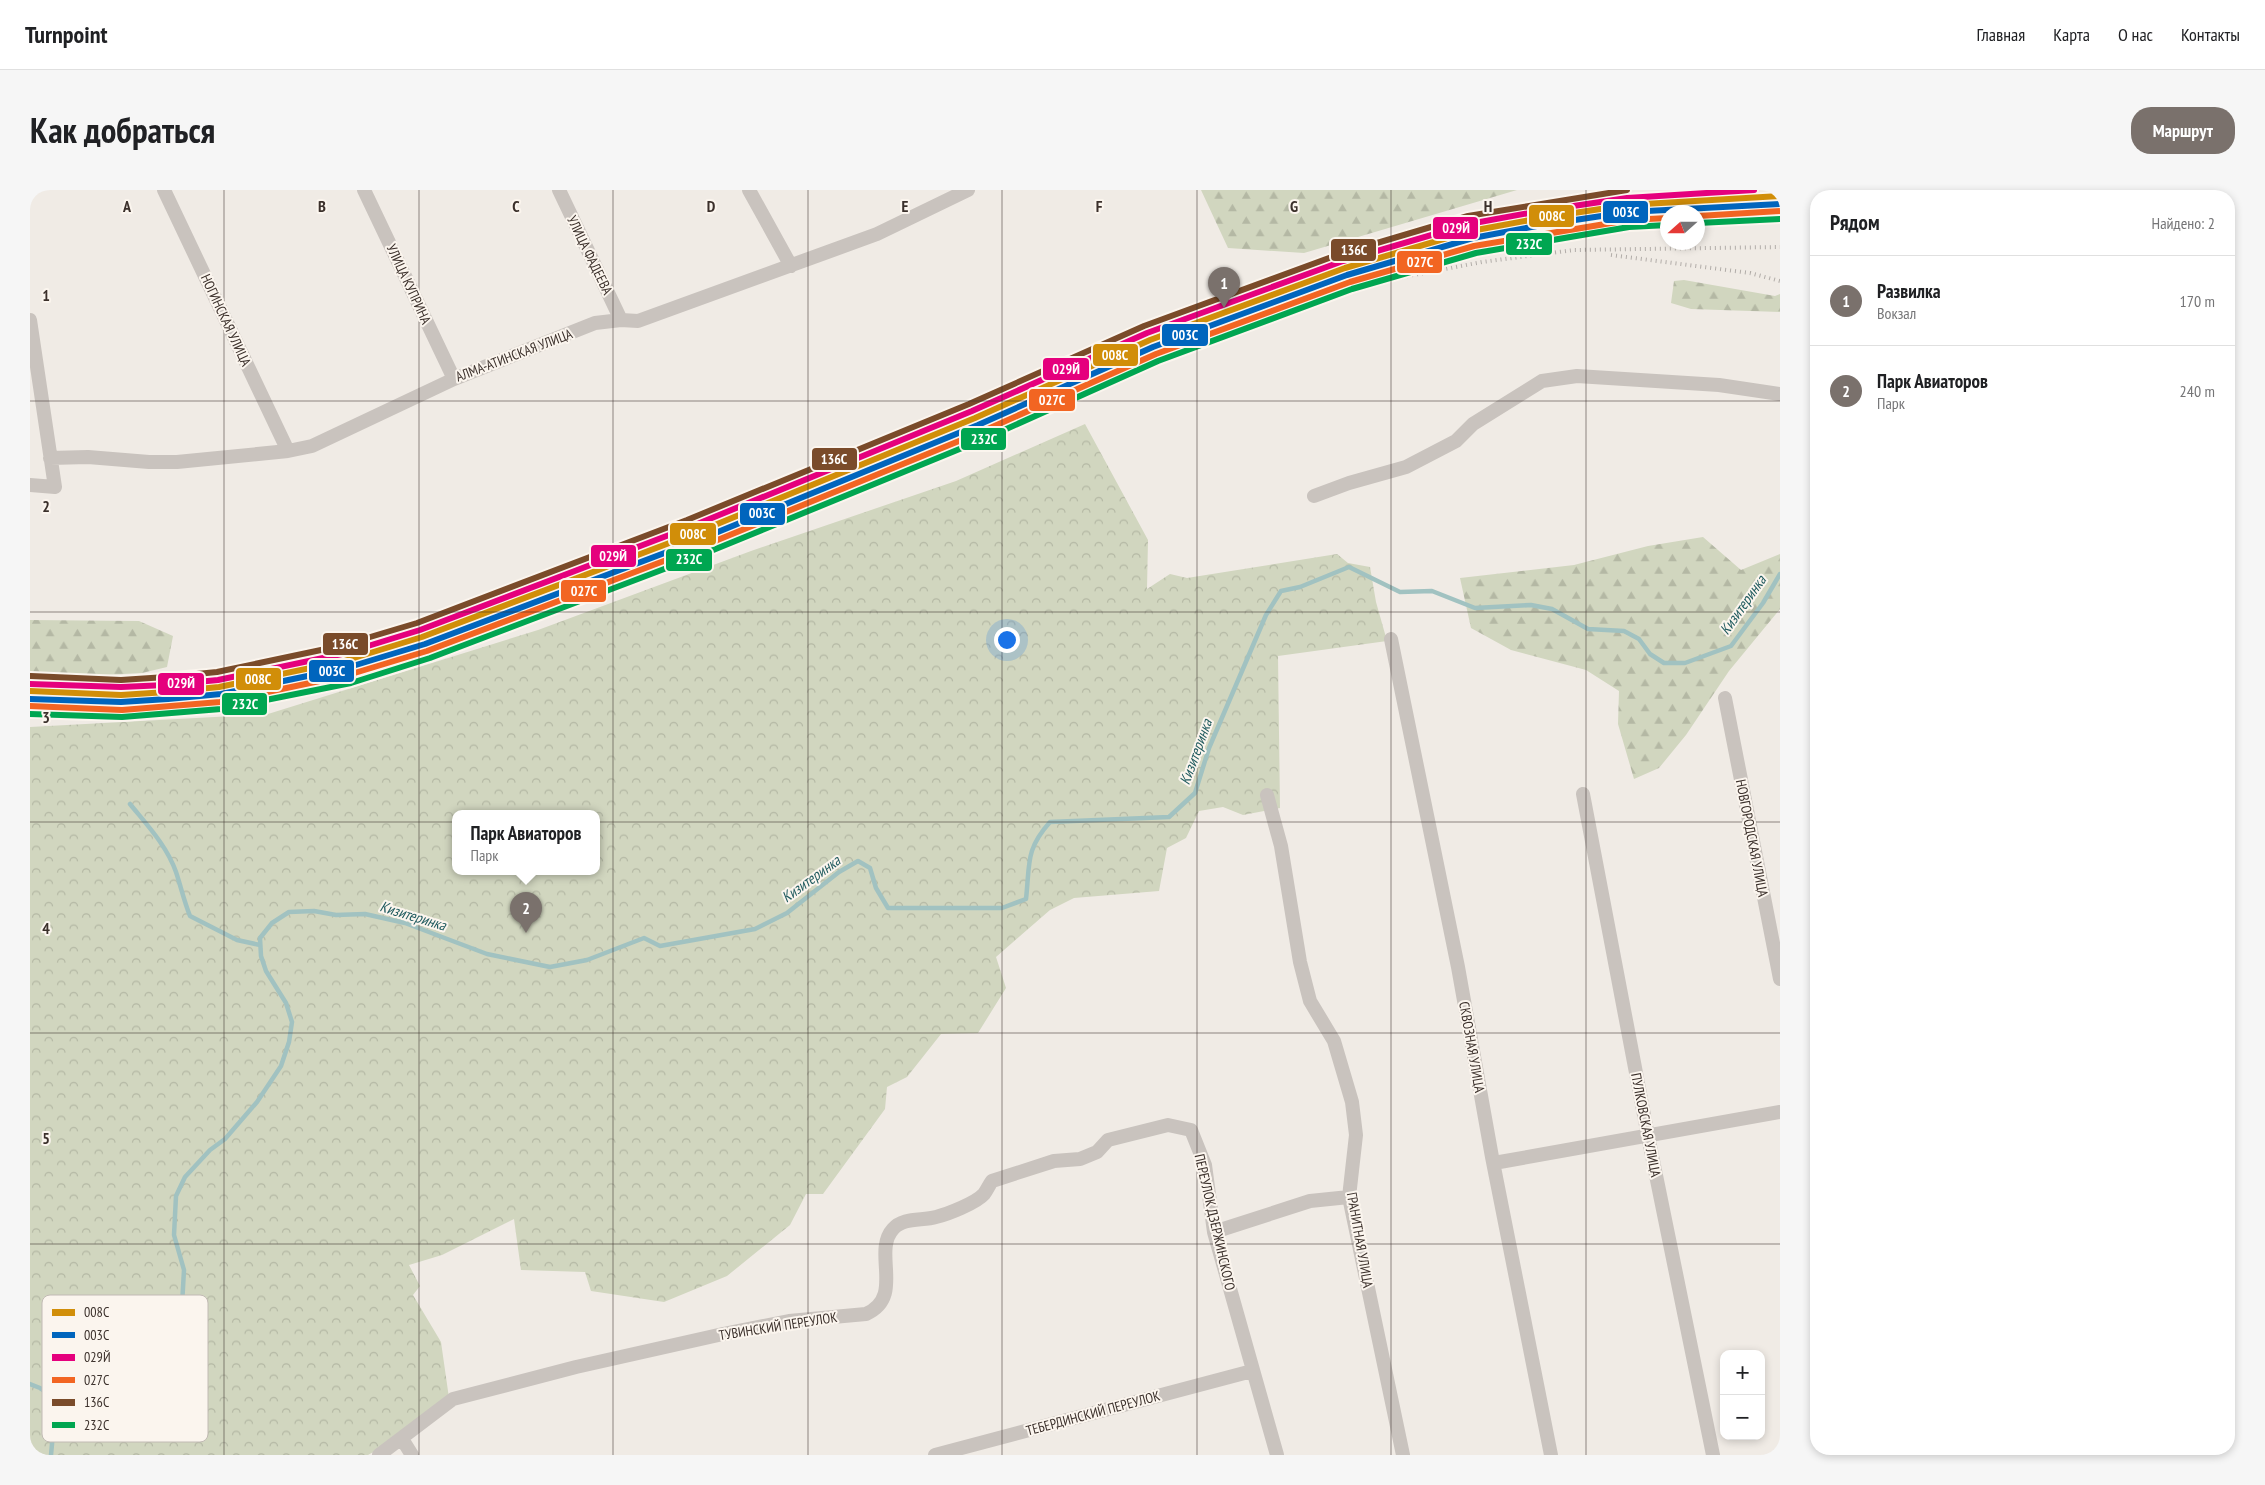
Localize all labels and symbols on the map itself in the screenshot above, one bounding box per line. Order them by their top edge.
text: A [122,196,132,216]
text: B [318,196,326,216]
text: C [512,196,520,216]
text: D [707,196,716,216]
text: E [902,196,909,216]
text: F [1096,196,1103,216]
text: G [1290,196,1298,216]
text: H [1484,196,1492,216]
line badge: 003С [1602,200,1649,224]
text: 003С [1613,203,1640,221]
line badge: 008С [1528,204,1575,228]
north arrow [1660,205,1705,250]
text: 008С [1539,207,1566,225]
street label: УЛИЦА ФАДЕЕВА [563,213,617,298]
line badge: 029Й [1432,216,1479,240]
text: 029Й [1442,219,1470,237]
line badge: 232C [1505,232,1553,256]
text: 232C [1516,235,1543,253]
line badge: 136С [1330,238,1377,262]
street label: УЛИЦА КУПРИНА [383,241,436,327]
text: 136С [1341,241,1368,259]
line badge: 027С [1396,250,1443,274]
text: 027С [1407,253,1434,271]
pin: 1 [1208,267,1240,308]
street label: НОГИНСКАЯ УЛИЦА [197,271,255,369]
text: 1 [42,285,50,305]
line badge: 003С [1161,323,1209,347]
street label: АЛМА-АТИНСКАЯ УЛИЦА [453,324,575,386]
text: 003С [1172,326,1199,344]
line badge: 008С [1092,343,1139,367]
text: 008С [1102,346,1129,364]
line badge: 029Й [1042,357,1090,381]
text: 029Й [1052,360,1080,378]
line badge: 027С [1028,388,1076,412]
text: 027С [1039,391,1066,409]
line badge: 232C [960,427,1007,451]
text: 232C [971,430,998,448]
line badge: 136С [811,447,858,471]
text: 136С [821,450,848,468]
text: 2 [42,496,50,516]
line badge: 003С [739,502,786,526]
text: 003С [749,504,776,522]
line badge: 008С [669,522,717,546]
text: 008С [680,525,707,543]
line badge: 029Й [590,544,637,568]
text: 029Й [599,547,627,565]
line badge: 232C [665,548,713,572]
text: 232C [676,550,703,568]
water label: Кизитеринка [1715,571,1770,638]
line badge: 027С [560,579,607,603]
text: 027С [571,582,598,600]
your location [994,627,1020,653]
line badge: 136С [322,632,369,656]
text: 136С [332,635,359,653]
line badge: 003С [308,659,355,683]
text: 003С [319,662,346,680]
line badge: 008С [235,667,282,691]
text: 008С [245,670,272,688]
line badge: 029Й [157,672,205,696]
text: 029Й [167,674,195,692]
line badge: 232C [221,692,268,716]
text: 232C [232,695,259,713]
text: 3 [42,707,50,727]
water label: Кизитеринка [1175,716,1216,787]
street label: НОВГОРОДСКАЯ УЛИЦА [1732,778,1772,899]
water label: Кизитеринка [778,850,845,906]
pin: 2 [510,892,542,933]
water label: Кизитеринка [378,896,449,935]
text: 4 [42,918,50,938]
street label: СКВОЗНАЯ УЛИЦА [1455,1000,1489,1094]
street label: ПУЛКОВСКАЯ УЛИЦА [1627,1071,1665,1179]
text: 5 [42,1128,50,1148]
street label: ПЕРЕУЛОК ДЗЕРЖИНСКОГО [1191,1152,1240,1292]
street label: ГРАНИТНАЯ УЛИЦА [1343,1191,1377,1290]
legend [42,1295,208,1442]
text: 008С [84,1303,110,1321]
street label: ТУВИНСКИЙ ПЕРЕУЛОК [718,1308,838,1344]
text: 003С [84,1326,110,1344]
text: 029Й [84,1348,111,1366]
text: 027С [84,1371,110,1389]
street label: ТЕБЕРДИНСКИЙ ПЕРЕУЛОК [1024,1386,1162,1440]
text: 136С [84,1393,110,1411]
text: 232C [84,1416,110,1434]

